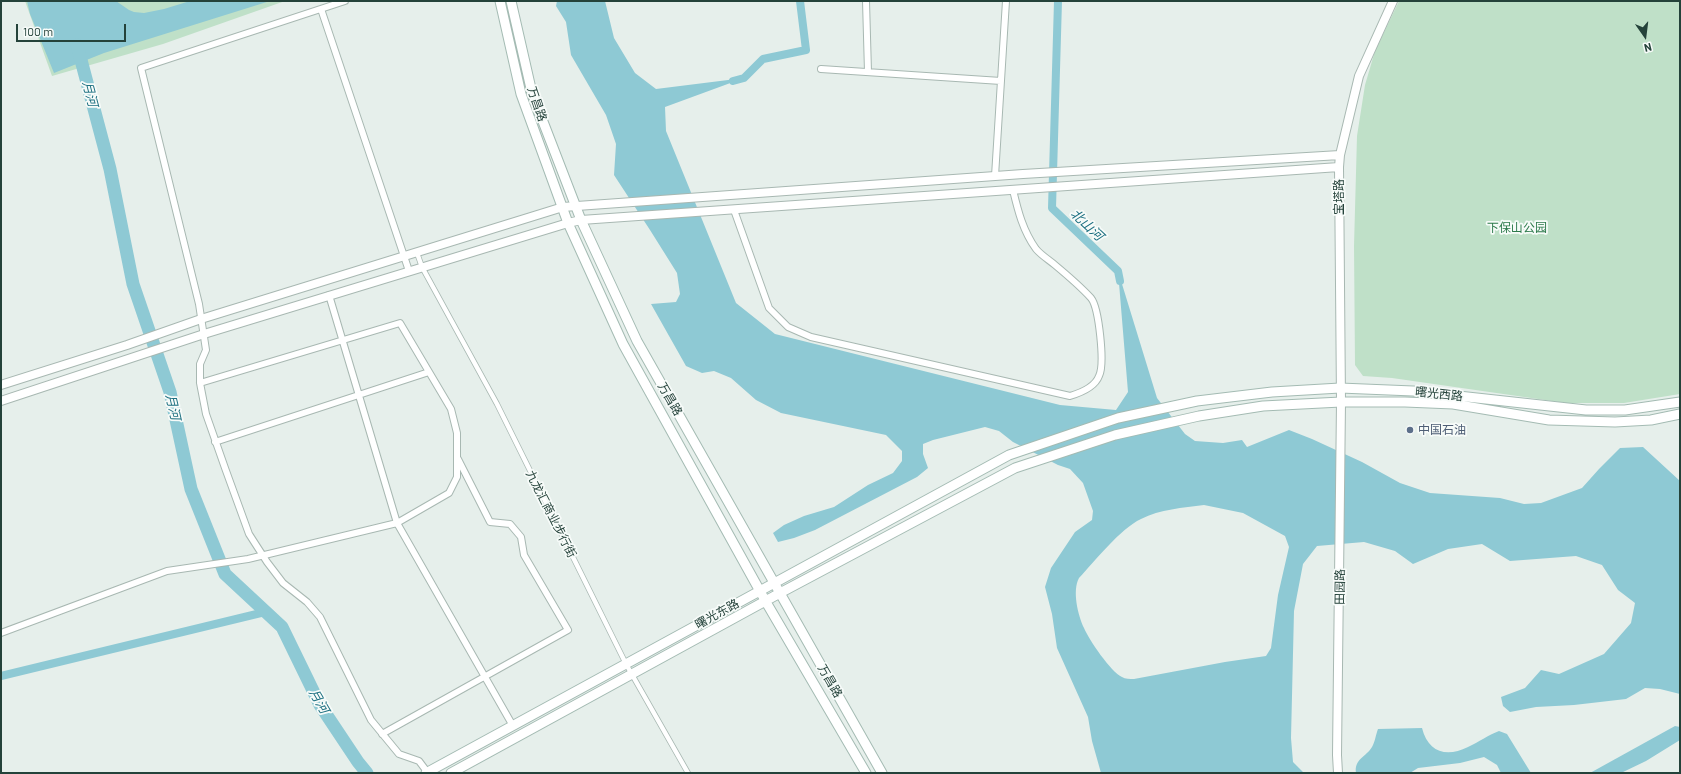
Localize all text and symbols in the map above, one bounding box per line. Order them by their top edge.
scale bar [18,16,128,42]
north arrow [1625,16,1665,56]
text: 100 m [23,24,53,38]
text: N [1643,41,1653,55]
water label: 月河 [79,79,101,109]
street label: 万昌路 [524,85,550,123]
street label: 宝塔路 [1332,179,1346,215]
water label: 北山河 [1067,206,1107,244]
park label: 下保山公园 [1487,221,1547,235]
street label: 万昌路 [655,380,685,418]
street label: 曙光西路 [1414,384,1464,404]
water label: 月河 [162,393,184,421]
place label: 中国石油 [1418,423,1466,437]
marker: 中国石油 [1405,425,1415,435]
street label: 九龙汇商业步行街 [523,468,579,560]
street label: 田园路 [1332,569,1348,605]
street label: 曙光东路 [693,596,741,632]
street label: 万昌路 [815,662,845,700]
water label: 月河 [306,686,332,716]

